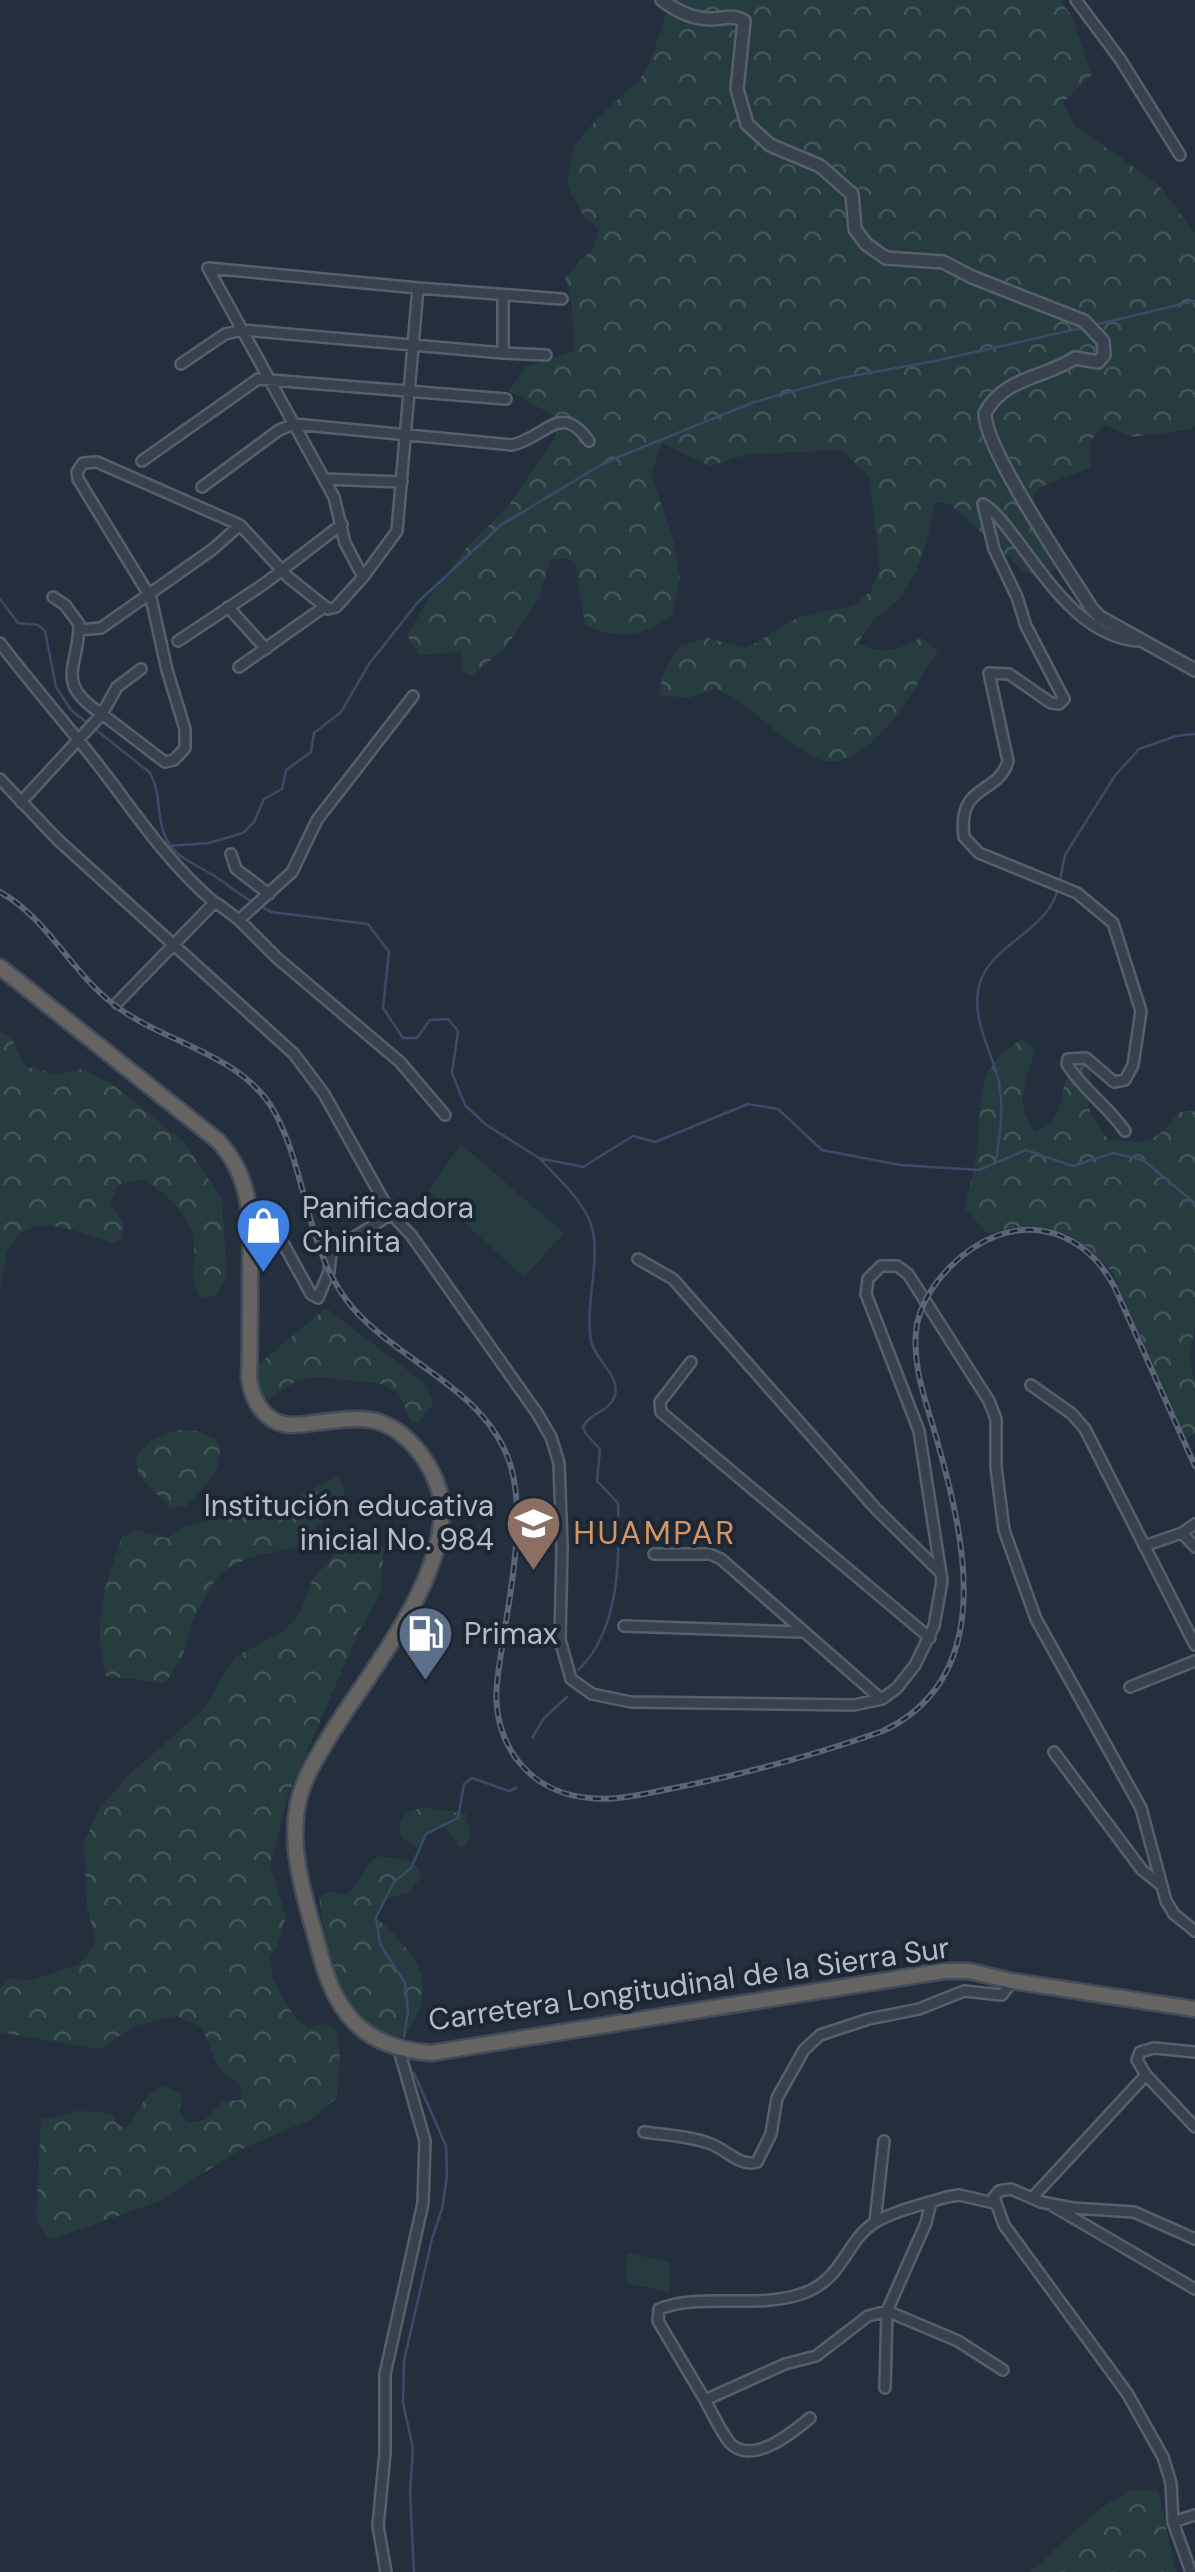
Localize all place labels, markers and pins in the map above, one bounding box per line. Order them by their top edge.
place label: Panificadora Chinita [302,1188,474,1261]
shop icon: Panificadora Chinita [233,1195,293,1274]
place label: Institución educativa inicial No. 984 [204,1486,494,1559]
school or university icon: Institución educativa inicial No. 984 [503,1493,563,1572]
fuel station icon: Primax [395,1604,455,1683]
place label: Primax [464,1614,558,1653]

